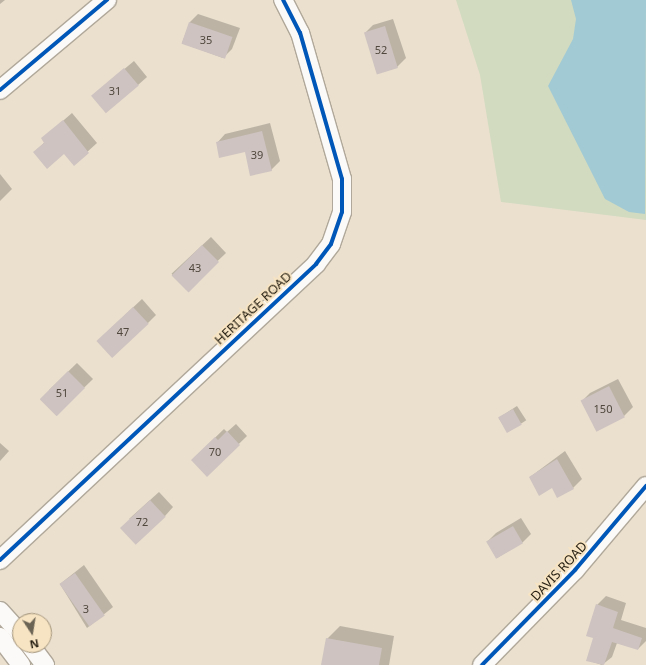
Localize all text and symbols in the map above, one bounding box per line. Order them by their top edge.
house number: 35 [200,33,212,47]
house number: 52 [375,43,387,57]
house number: 31 [109,84,121,98]
house number: 39 [251,148,263,162]
house number: 43 [189,261,201,275]
street label: HERITAGE ROAD [211,268,295,348]
house number: 47 [117,325,129,339]
house number: 51 [56,386,68,400]
house number: 150 [594,402,612,416]
house number: 70 [209,445,221,459]
house number: 72 [136,515,148,529]
street label: DAVIS ROAD [528,538,590,604]
house number: 3 [83,602,89,616]
north arrow [12,613,52,653]
text: N [28,636,40,653]

